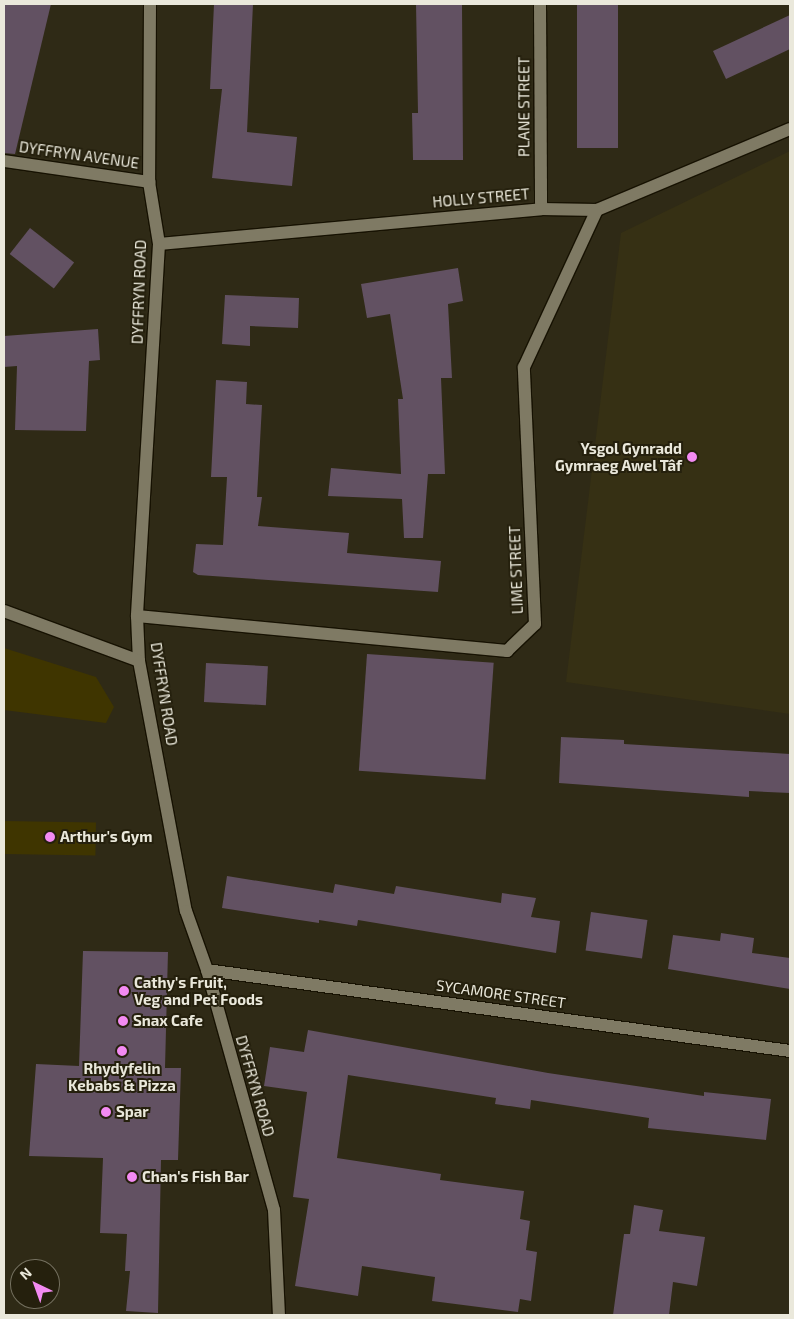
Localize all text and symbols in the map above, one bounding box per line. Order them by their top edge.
street label: PLANE STREET [515,57,533,157]
street label: DYFFRYN AVENUE [18,138,140,172]
street label: HOLLY STREET [431,185,531,211]
street label: DYFFRYN ROAD [128,239,150,345]
place label: Ysgol Gynradd Gymraeg Awel Tâf [554,439,682,474]
marker: Ysgol Gynradd Gymraeg Awel Tâf [686,451,698,463]
street label: LIME STREET [505,525,527,615]
street label: DYFFRYN ROAD [147,641,181,747]
place label: Arthur's Gym [60,828,152,846]
marker: Arthur's Gym [44,831,56,843]
place label: Cathy's Fruit, Veg and Pet Foods [134,973,263,1008]
street label: SYCAMORE STREET [435,976,567,1012]
marker: Cathy's Fruit, Veg and Pet Foods [118,985,130,997]
place label: Snax Cafe [133,1012,203,1030]
marker: Snax Cafe [117,1015,129,1027]
street label: DYFFRYN ROAD [232,1033,278,1139]
marker: Rhydyfelin Kebabs & Pizza [116,1045,128,1057]
place label: Rhydyfelin Kebabs & Pizza [68,1059,176,1094]
place label: Spar [116,1103,149,1121]
marker: Spar [100,1106,112,1118]
place label: Chan's Fish Bar [142,1168,249,1186]
marker: Chan's Fish Bar [126,1171,138,1183]
north arrow [10,1259,60,1309]
text: N [16,1264,35,1283]

